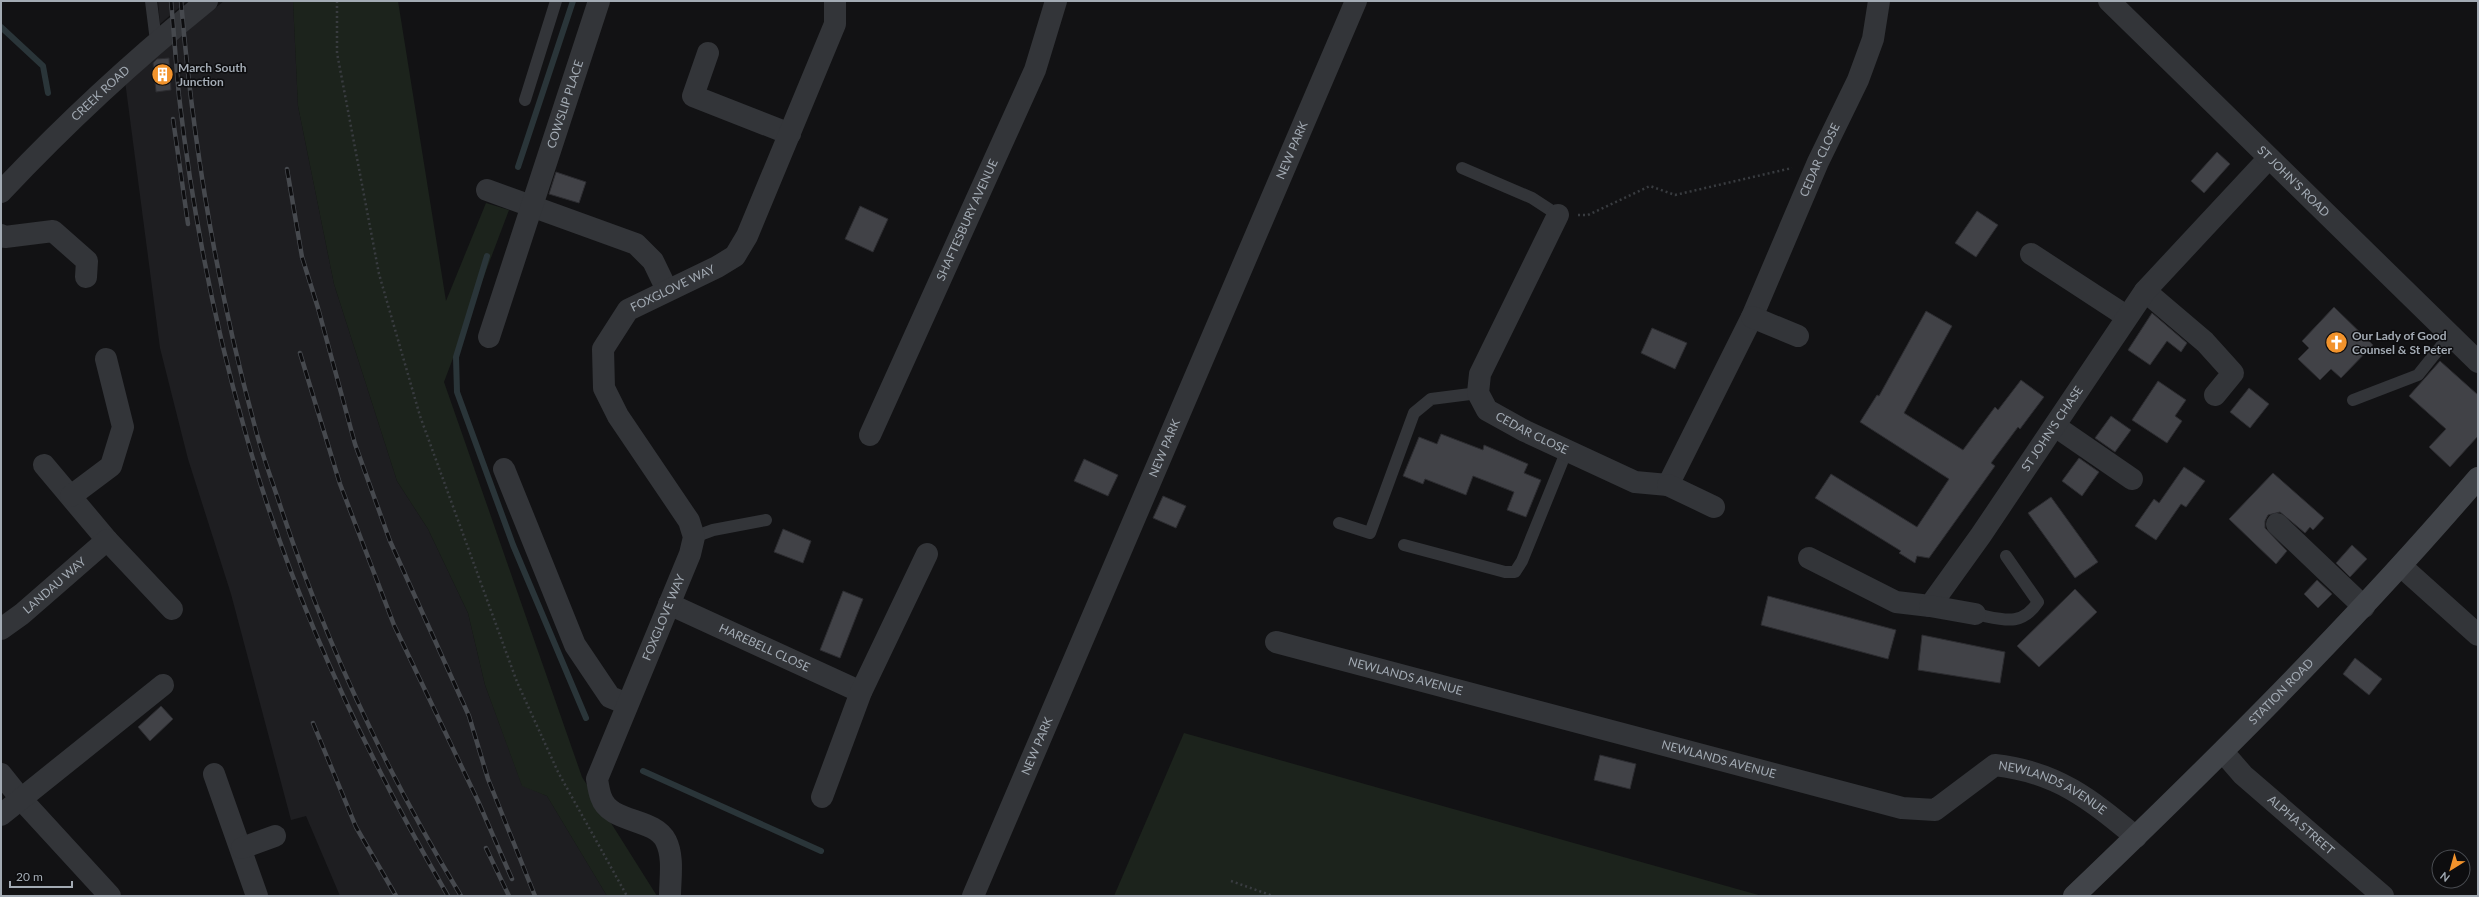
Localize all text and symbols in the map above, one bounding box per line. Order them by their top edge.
street label: COWSLIP PLACE [543,58,586,150]
place label: March South Junction [178,60,247,89]
street label: CREEK ROAD [68,62,133,124]
building icon: March South Junction [149,62,175,88]
street label: NEW PARK [1273,119,1311,182]
street label: CEDAR CLOSE [1796,121,1843,199]
street label: ST JOHN'S ROAD [2255,142,2333,220]
street label: SHAFTESBURY AVENUE [933,156,1001,283]
street label: FOXGLOVE WAY [628,261,718,315]
place label: Our Lady of Good Counsel & St Peter [2352,328,2452,357]
church icon: Our Lady of Good Counsel & St Peter [2324,330,2350,356]
street label: ST JOHN'S CHASE [2018,383,2086,474]
street label: CEDAR CLOSE [1493,408,1571,457]
street label: NEW PARK [1145,417,1183,479]
street label: LANDAU WAY [20,553,89,617]
street label: FOXGLOVE WAY [639,571,688,663]
street label: HAREBELL CLOSE [717,620,813,675]
street label: NEWLANDS AVENUE [1347,654,1465,698]
street label: STATION ROAD [2245,655,2316,728]
street label: NEW PARK [1018,715,1056,777]
street label: NEWLANDS AVENUE [1660,737,1778,781]
street label: NEWLANDS AVENUE [1998,757,2110,818]
street label: ALPHA STREET [2265,792,2338,858]
north arrow [2431,849,2471,889]
scale bar [10,863,72,889]
text: 20 m [16,869,43,884]
text: N [2437,870,2452,885]

